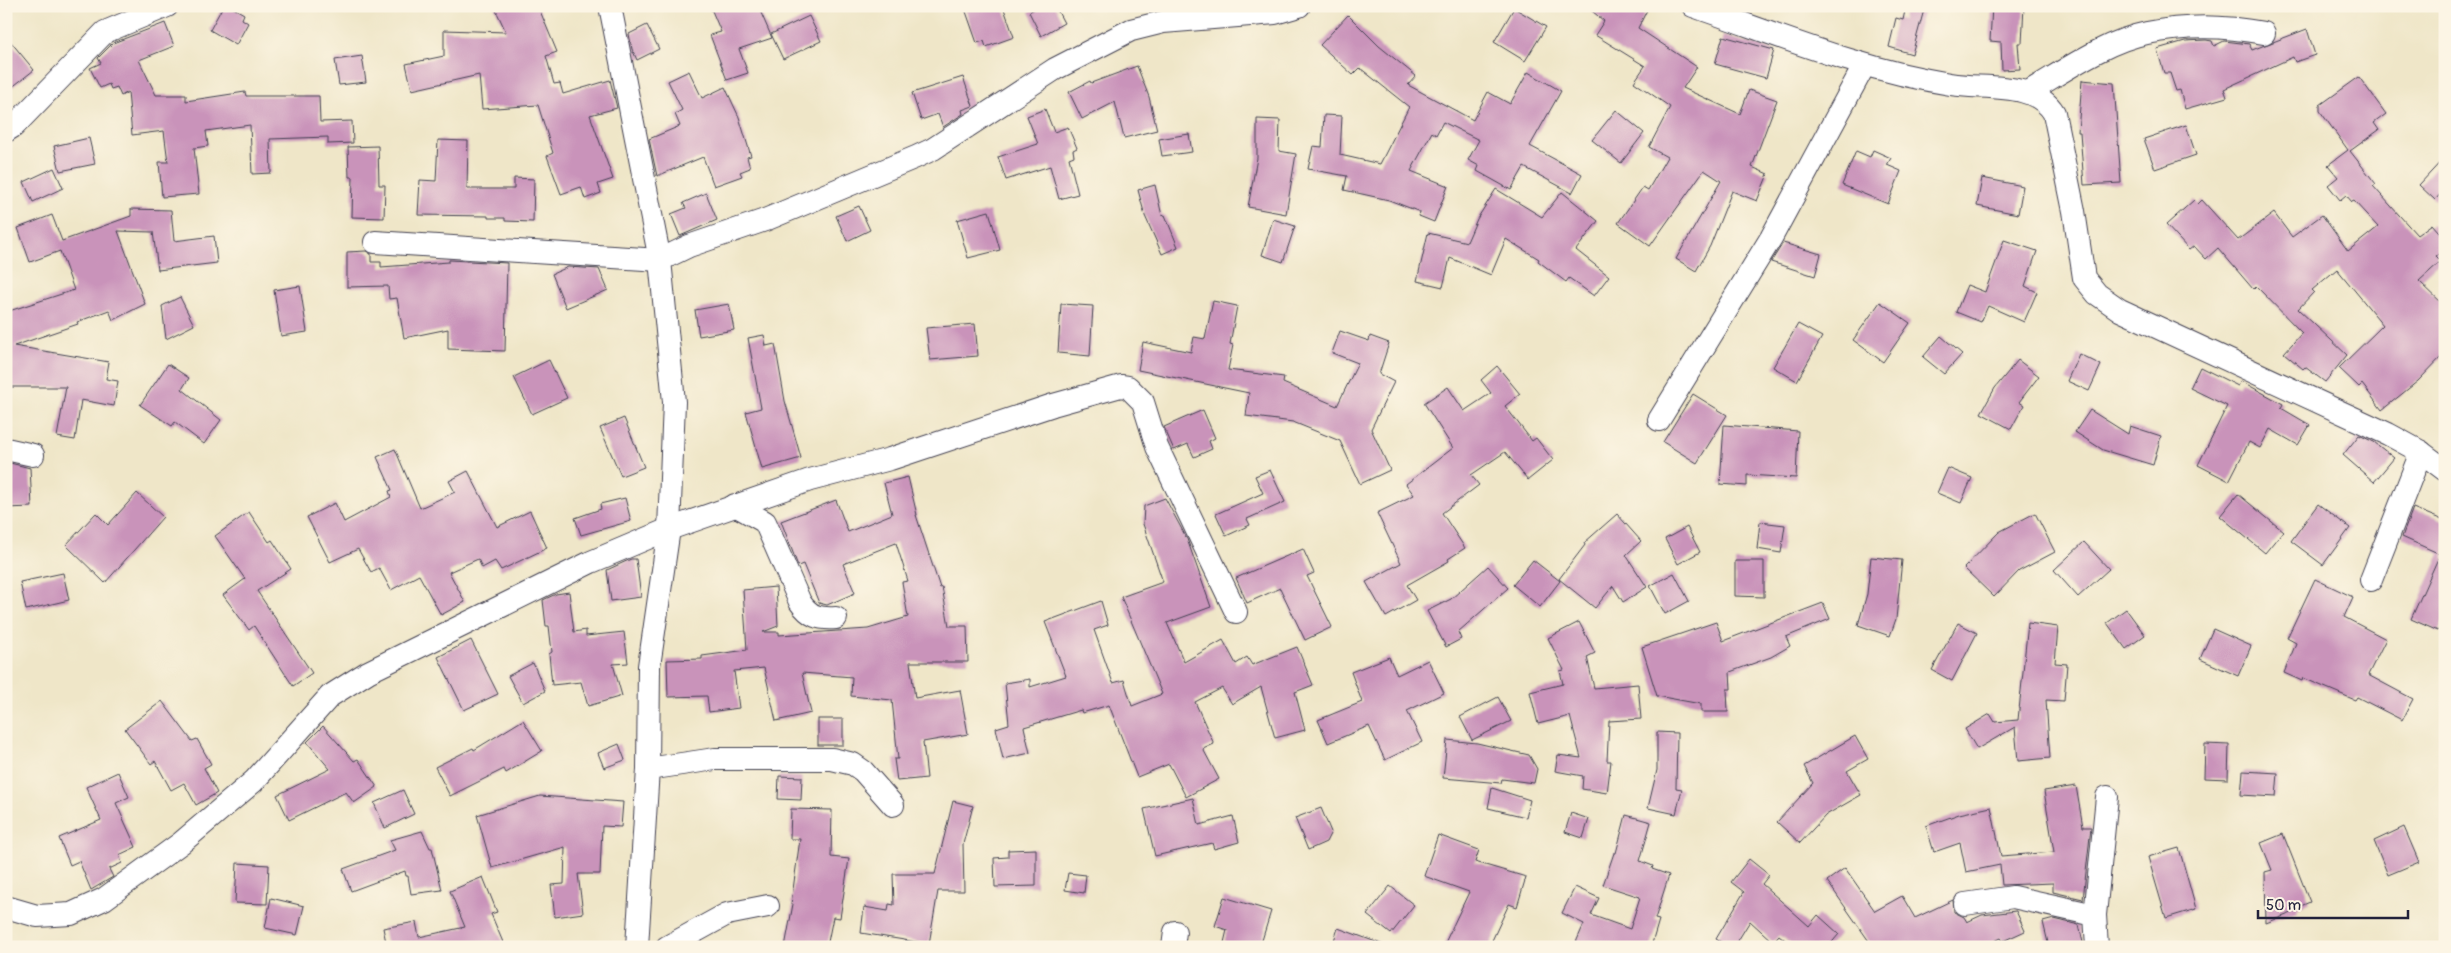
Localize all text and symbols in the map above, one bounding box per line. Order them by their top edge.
scale bar [2258,888,2408,920]
text: 50 m [2266,896,2301,915]

